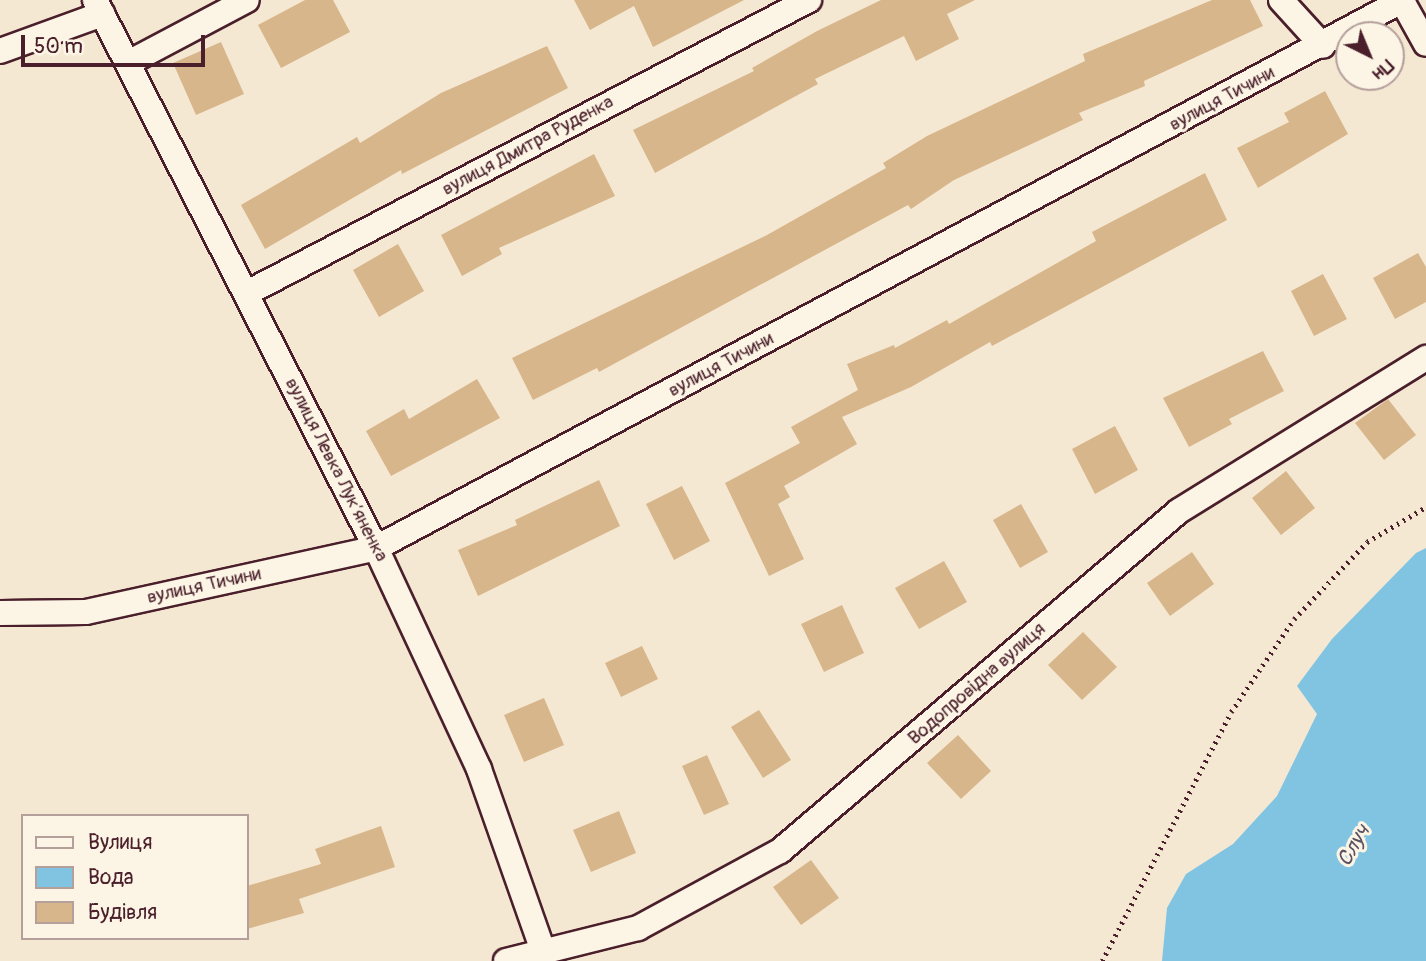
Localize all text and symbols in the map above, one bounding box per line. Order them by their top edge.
scale bar [24,21,208,65]
north arrow [1335,21,1405,91]
text: 50 m [34,33,83,60]
text: Пн [1367,54,1399,86]
street label: вулиця Тичини [1165,62,1279,136]
street label: вулиця Дмитра Руденка [438,91,618,201]
street label: вулиця Тичини [664,328,778,402]
street label: вулиця Левка Лукʼяненка [280,374,392,566]
street label: вулиця Тичини [145,563,263,609]
street label: Водопровідна вулиця [904,618,1050,750]
legend [21,814,248,940]
water label: Случ [1332,821,1376,871]
text: Вулиця [88,829,152,856]
text: Вода [88,864,134,891]
text: Будівля [88,899,157,926]

